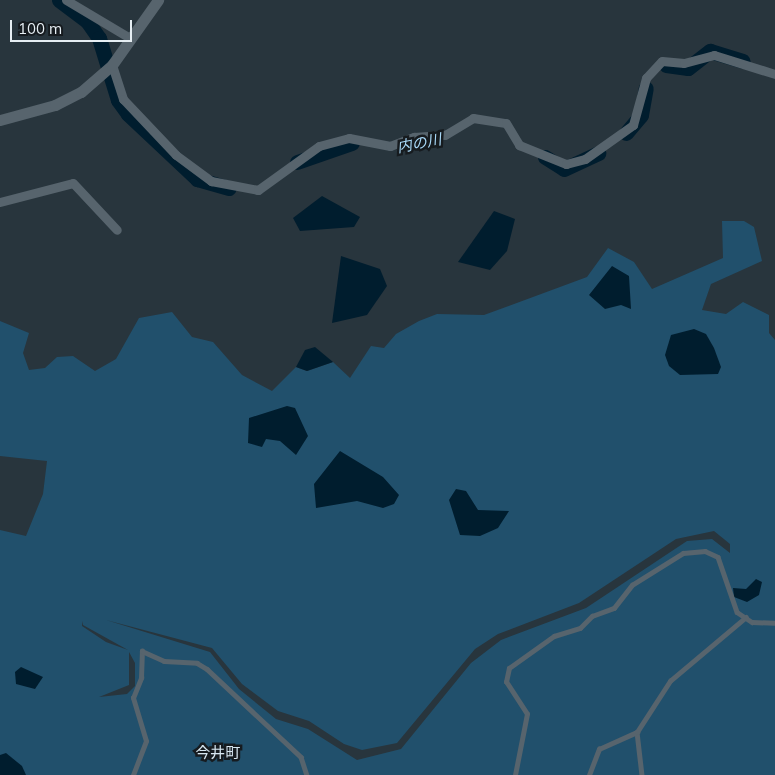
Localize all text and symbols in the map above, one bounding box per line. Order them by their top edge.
scale bar [12,10,135,42]
text: 100 m [18,19,62,38]
water label: 内の川 [395,130,443,156]
district label: 今井町 [196,744,240,762]

